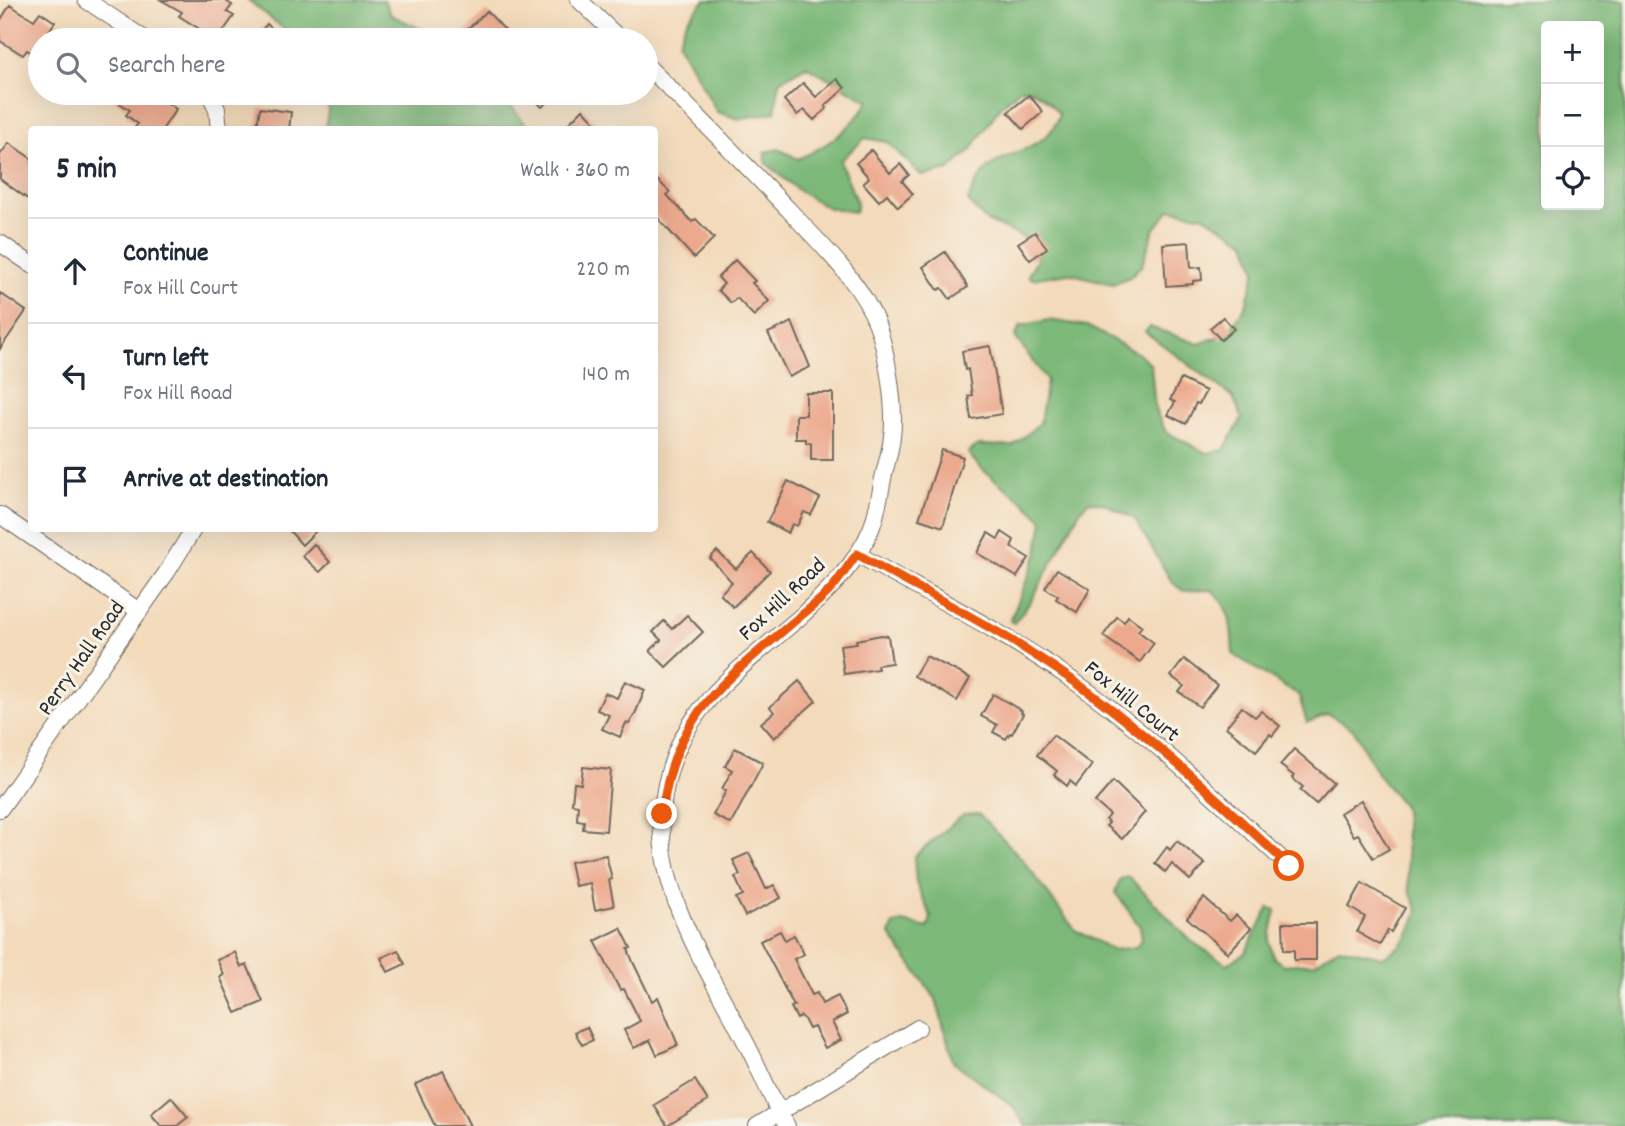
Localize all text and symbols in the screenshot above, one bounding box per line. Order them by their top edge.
map controls [1541,21,1604,210]
button: + [1541,21,1604,84]
search box [28,28,658,105]
icon: search [52,48,90,86]
text: Search here [108,48,226,85]
button: − [1541,84,1604,147]
button: locate [1541,147,1604,210]
text: 5 min [56,150,117,193]
text: Walk · 360 m [520,155,630,188]
text: Continue [123,236,208,273]
icon: ahead [56,252,94,290]
text: 220 m [576,254,630,287]
text: Fox Hill Court [123,273,238,306]
text: Turn left [123,341,209,378]
icon: left [56,357,94,395]
text: 140 m [582,359,630,392]
text: Fox Hill Road [123,378,233,411]
icon: arrive [56,462,94,500]
text: Arrive at destination [123,462,328,499]
street label: Fox Hill Road [732,551,835,650]
street label: Perry Hall Road [31,595,135,723]
street label: Fox Hill Court [1076,654,1186,752]
route end [646,798,677,829]
route start [1273,850,1304,881]

